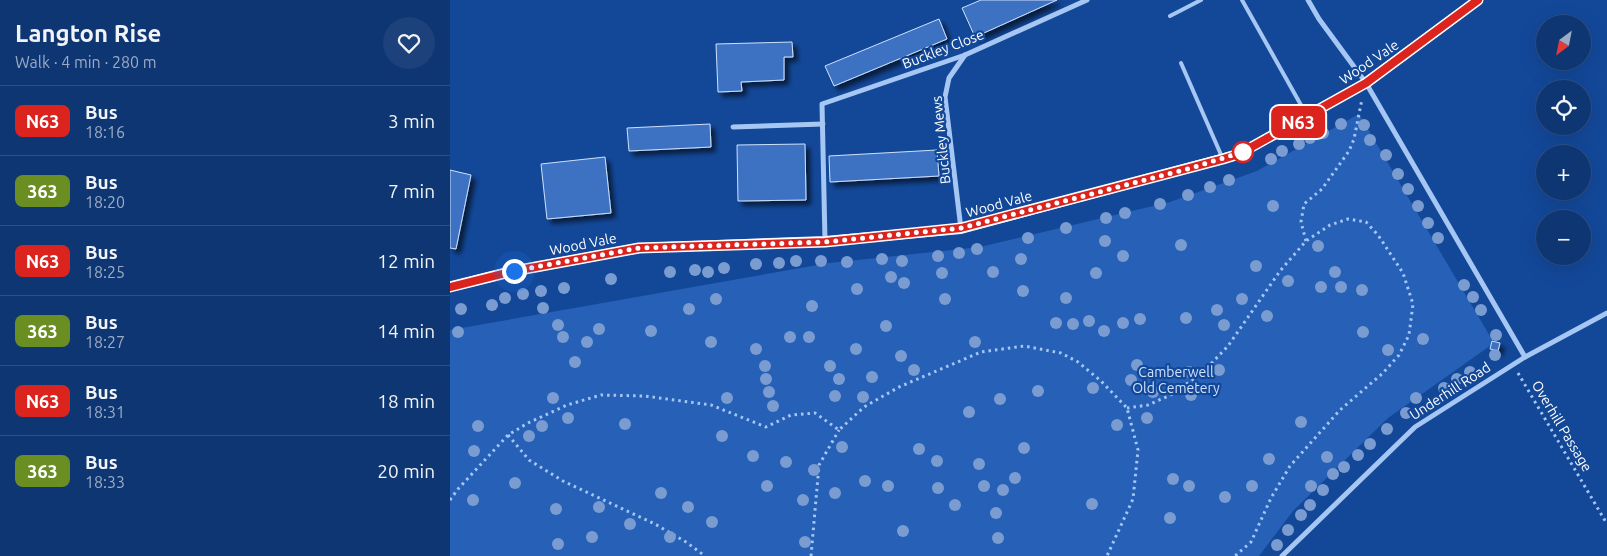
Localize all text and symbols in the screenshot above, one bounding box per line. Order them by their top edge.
north arrow [1536,15,1591,70]
map controls [1536,15,1591,265]
button: heart [383,17,435,69]
text: Langton Rise [15,20,161,47]
street label: Buckley Close [900,26,986,72]
street label: Wood Vale [1336,36,1402,88]
text: Walk · 4 min · 280 m [15,53,157,71]
button: locate [1536,80,1591,135]
street label: Buckley Mews [928,95,954,185]
text: Bus [85,101,118,123]
line badge: N63 [1269,106,1327,138]
text: 3 min [388,110,435,132]
text: N63 [26,111,59,131]
text: N63 [1281,112,1315,132]
text: 18:16 [85,123,125,141]
unlabelled marker [1232,141,1254,163]
button: + [1536,145,1591,200]
text: Bus [85,171,118,193]
text: 7 min [388,180,435,202]
text: 363 [27,181,58,201]
street label: Wood Vale [964,188,1034,220]
text: 18:20 [85,193,125,211]
button: − [1536,210,1591,265]
street label: Wood Vale [548,230,618,258]
text: Bus [85,241,118,263]
text: 12 min [377,250,435,272]
text: N63 [26,251,59,271]
your location [502,259,527,284]
text: 18:25 [85,263,125,281]
text: Bus [85,311,118,333]
text: 14 min [377,320,435,342]
text: 363 [27,321,58,341]
text: 18:27 [85,333,125,351]
street label: Underhill Road [1407,359,1493,423]
park label: Camberwell Old Cemetery [1132,364,1220,396]
street label: Overhill Passage [1529,378,1595,474]
text: Bus [85,381,118,403]
text: 18 min [377,390,435,412]
text: N63 [26,391,59,411]
text: 18:31 [85,403,125,421]
text: Bus [85,451,118,473]
text: 20 min [377,460,435,482]
text: 363 [27,461,58,481]
text: 18:33 [85,473,125,491]

